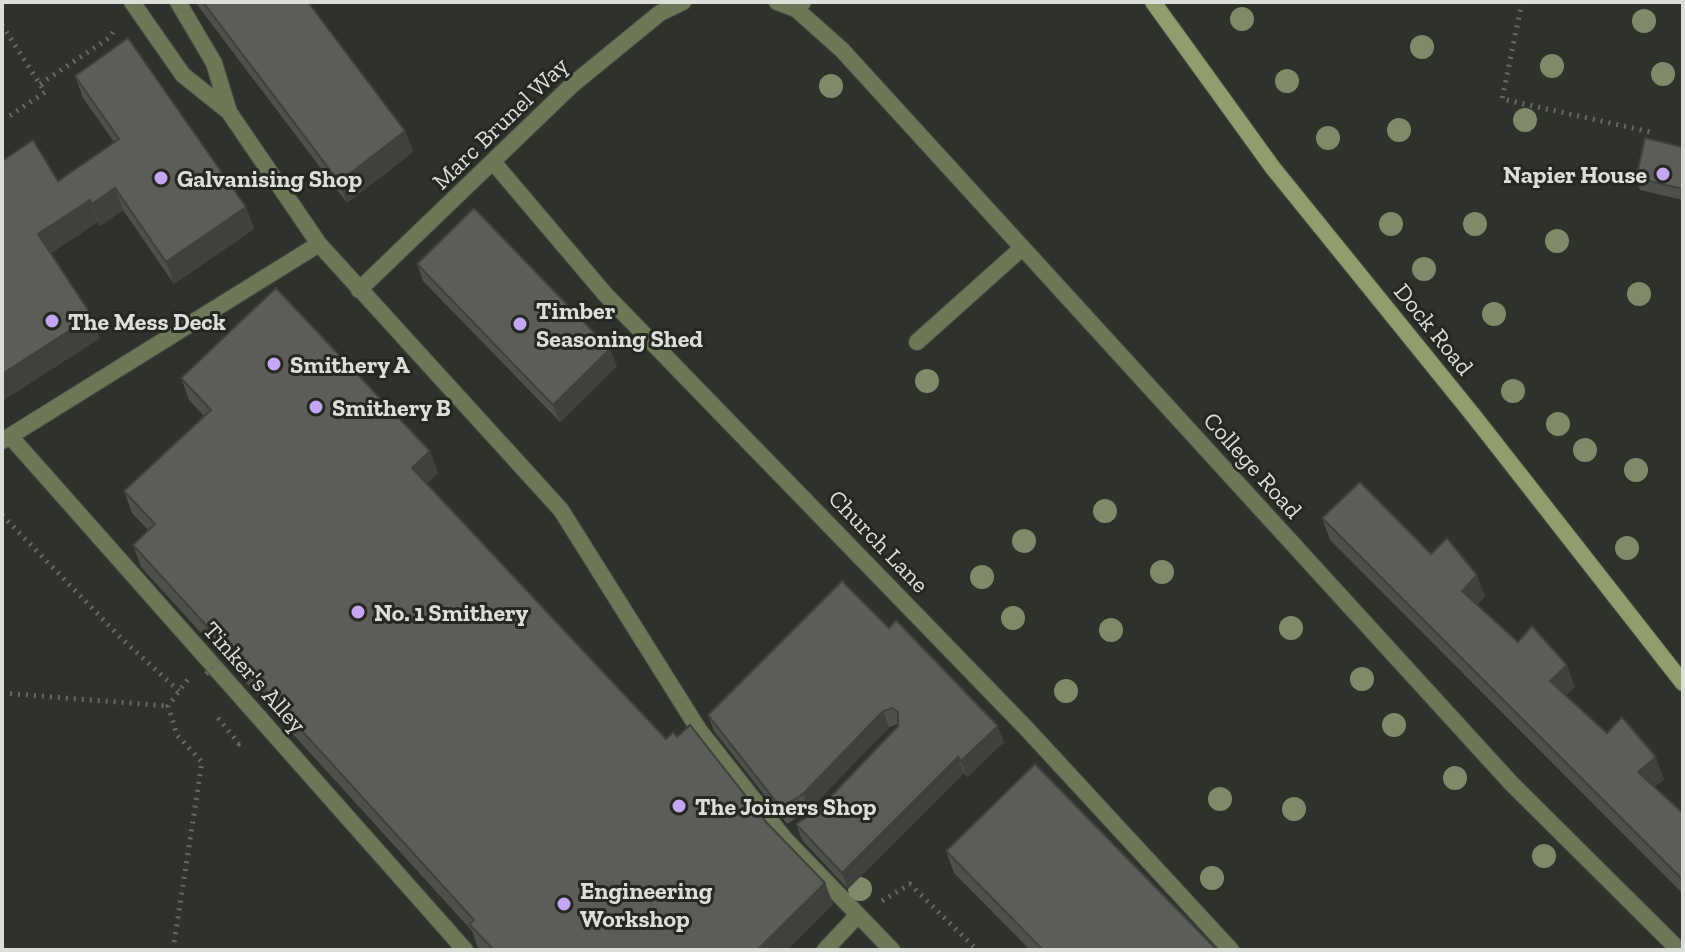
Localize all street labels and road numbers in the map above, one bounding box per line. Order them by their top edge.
street label: Marc Brunel Way [426,50,575,195]
street label: Dock Road [1388,277,1480,381]
street label: College Road [1198,406,1308,524]
street label: Church Lane [823,483,935,599]
street label: Tinker's Alley [197,615,313,739]

